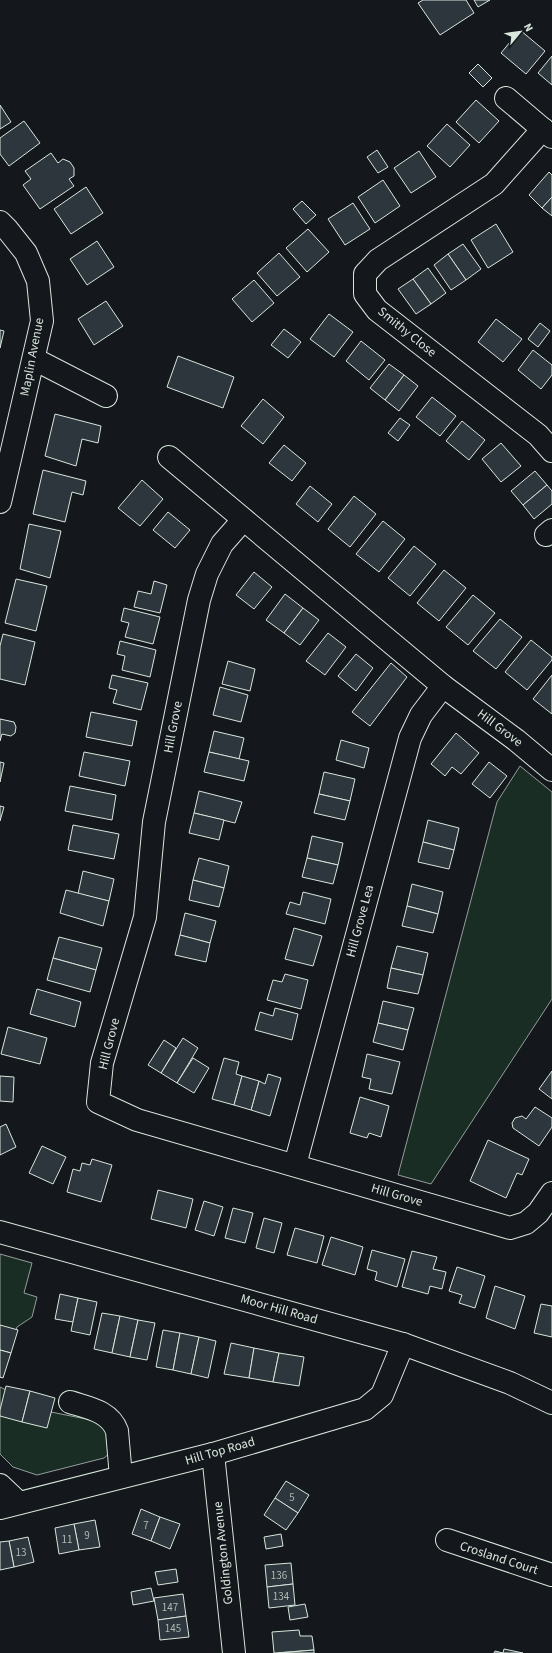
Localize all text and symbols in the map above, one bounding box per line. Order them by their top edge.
north arrow [500,12,540,52]
text: N [520,21,537,34]
street label: Smithy Close [374,303,440,361]
street label: Maplin Avenue [16,316,48,398]
street label: Hill Grove [159,699,187,755]
street label: Hill Grove [474,705,526,751]
street label: Hill Grove Lea [342,883,378,959]
street label: Hill Grove [94,1016,124,1072]
street label: Hill Grove [369,1179,425,1211]
street label: Moor Hill Road [238,1289,320,1329]
street label: Hill Top Road [183,1432,257,1470]
house number: 5 [289,1490,295,1505]
street label: Goldington Avenue [209,1501,237,1605]
house number: 7 [143,1518,149,1533]
house number: 9 [84,1528,90,1543]
house number: 11 [62,1532,72,1547]
street label: Crosland Court [457,1537,541,1579]
house number: 13 [16,1545,26,1560]
house number: 136 [271,1568,288,1583]
house number: 134 [273,1589,290,1604]
house number: 147 [162,1600,178,1615]
house number: 145 [165,1621,181,1636]

